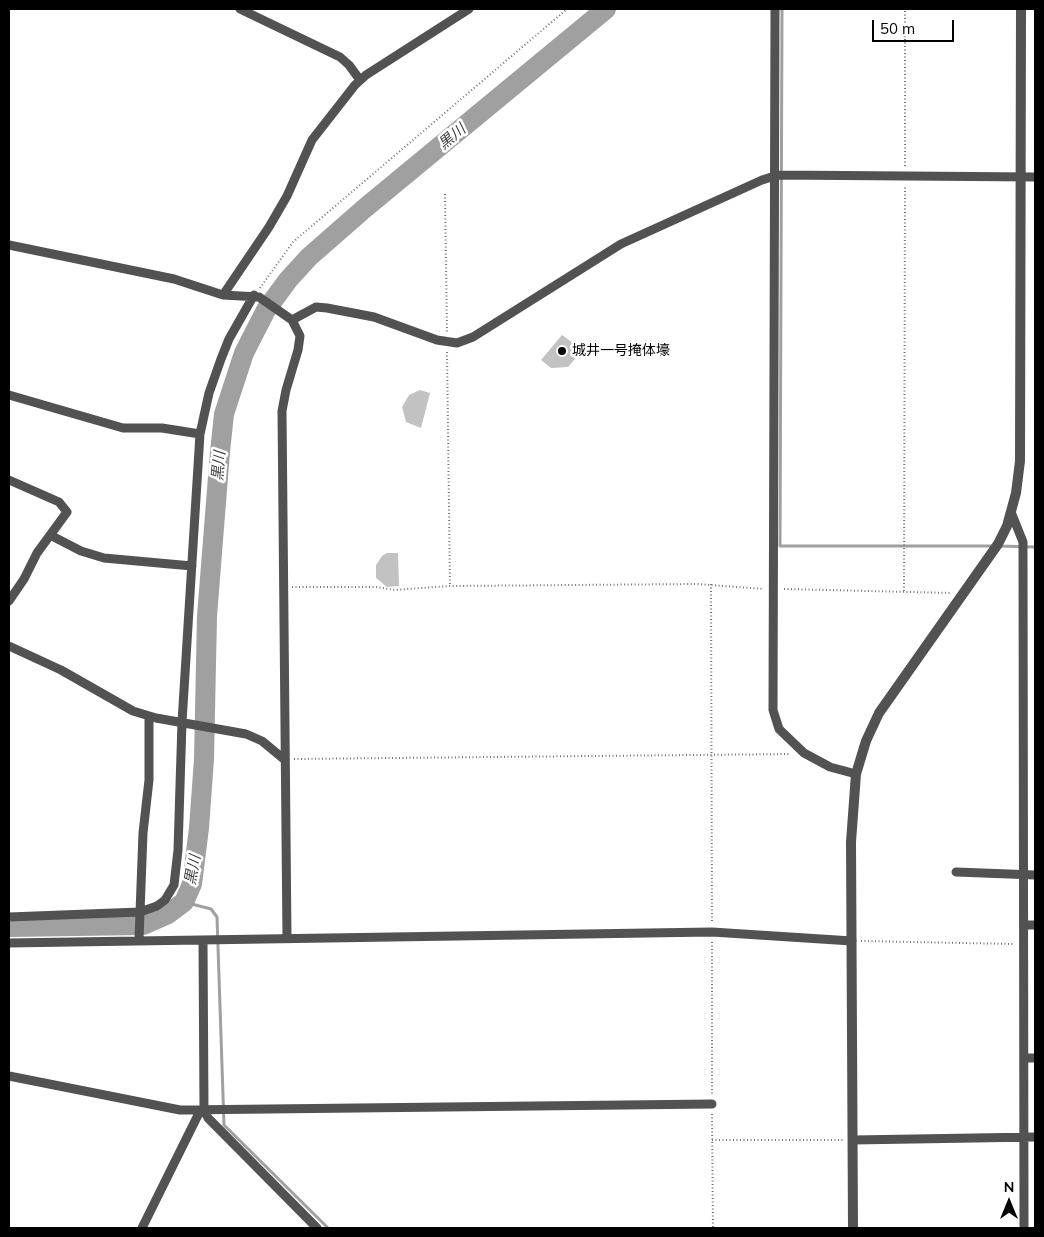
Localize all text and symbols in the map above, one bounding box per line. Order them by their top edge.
scale bar [874,10,956,42]
text: 50 m [880,19,915,38]
water label: 黒川 [435,120,469,154]
place label: 城井一号掩体壕 [572,343,670,359]
marker: 城井一号掩体壕 [556,345,568,357]
water label: 黒川 [209,450,229,482]
water label: 黒川 [182,854,204,886]
north arrow [984,1177,1034,1227]
text: N [1004,1178,1014,1196]

